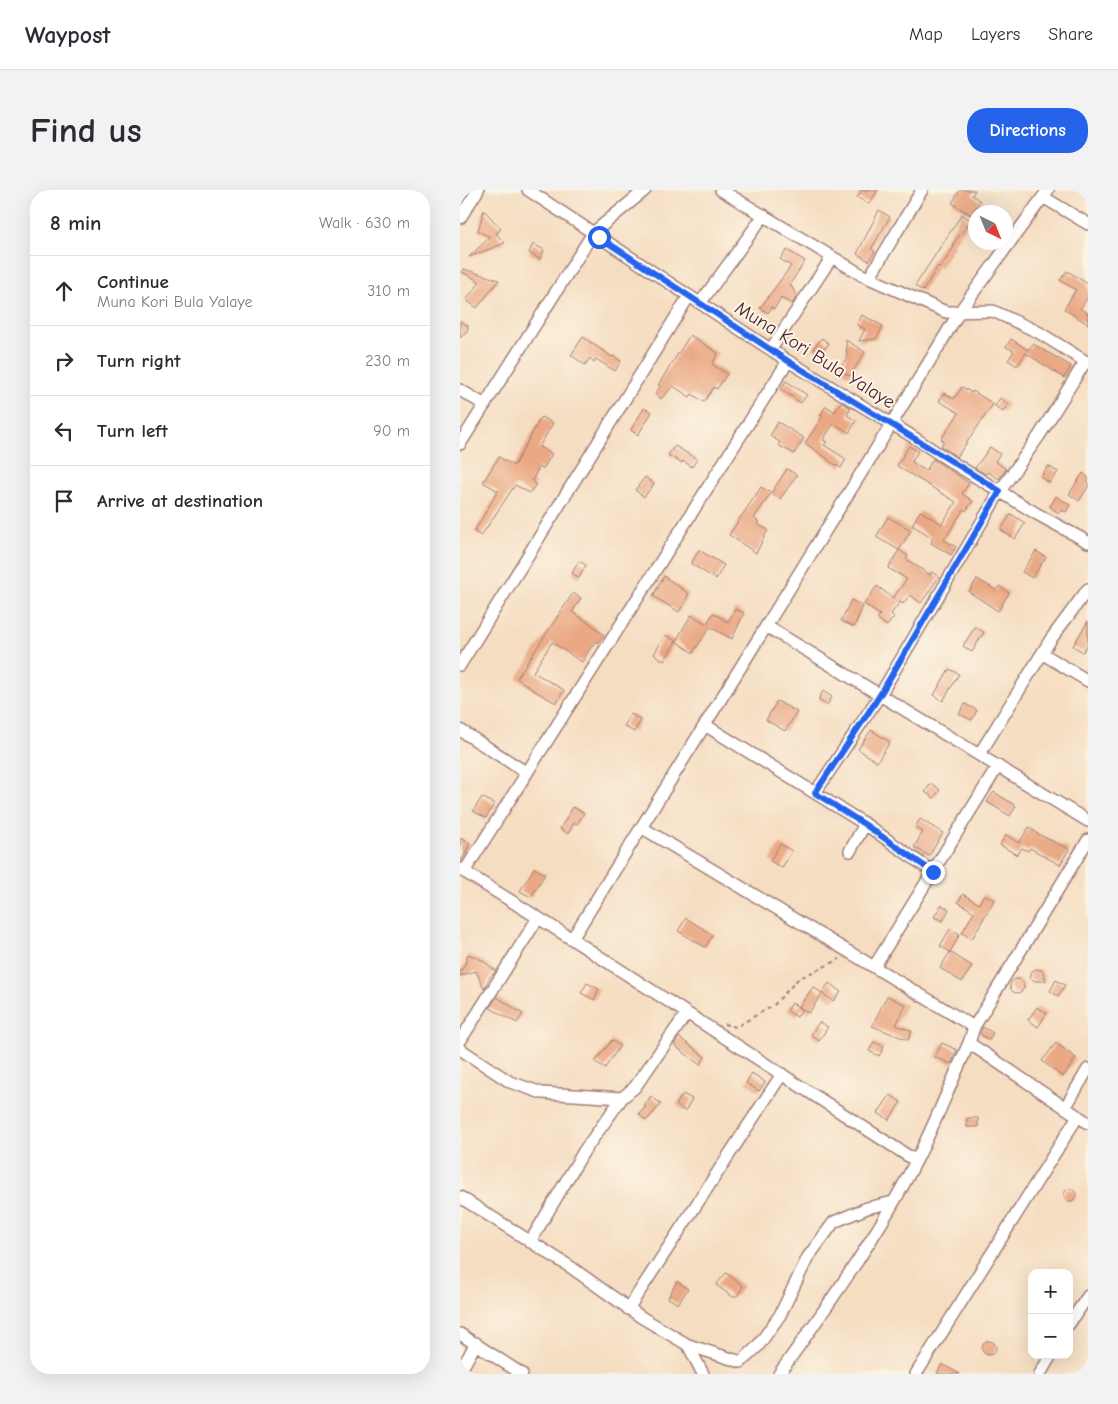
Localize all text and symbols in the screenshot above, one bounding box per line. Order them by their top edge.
text: Waypost [25,21,110,49]
text: Map [909,24,943,45]
text: Layers [971,24,1020,45]
text: Share [1048,24,1093,45]
button: Directions [967,108,1088,153]
text: Find us [30,110,142,151]
north arrow [968,205,1013,250]
text: 8 min [50,211,101,235]
text: Walk · 630 m [319,214,410,232]
route start [588,226,611,249]
text: Continue [97,271,169,293]
icon: ahead [50,277,78,305]
text: 310 m [367,282,410,300]
text: Muna Kori Bula Yalaye [97,293,252,311]
street label: Muna Kori Bula Yalaye [731,297,899,413]
icon: right [50,347,78,375]
text: Turn right [97,350,181,372]
text: 230 m [365,352,410,370]
icon: left [50,417,78,445]
text: Turn left [97,420,168,442]
text: 90 m [373,422,410,440]
icon: arrive [50,487,78,515]
text: Arrive at destination [97,490,263,512]
route end [922,861,945,884]
map controls [1028,1269,1073,1359]
button: + [1028,1269,1073,1314]
button: − [1028,1314,1073,1359]

